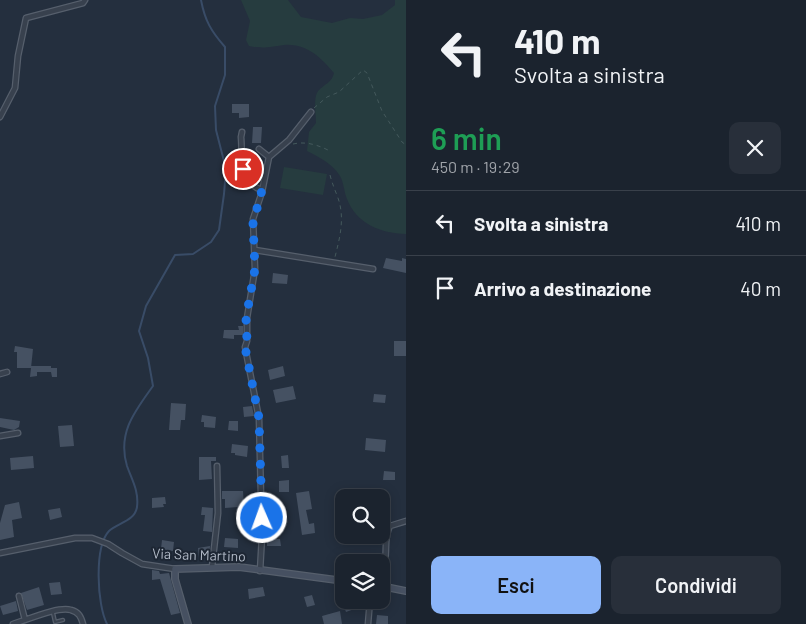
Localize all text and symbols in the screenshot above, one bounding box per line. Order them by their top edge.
text: 410 m [514,19,600,61]
icon: left [431,20,496,85]
text: Svolta a sinistra [514,61,665,87]
text: 6 min [431,120,502,156]
button: close [729,122,781,174]
pin [222,148,264,190]
icon: arrive [229,155,257,183]
text: 450 m · 19:29 [431,157,520,176]
icon: left [431,209,459,237]
text: Svolta a sinistra [474,212,608,235]
text: 410 m [735,212,781,235]
icon: arrive [431,274,459,302]
text: Arrivo a destinazione [474,277,652,300]
text: 40 m [740,277,781,300]
map controls [335,489,390,609]
button: search [335,489,390,544]
position arrow [235,491,287,543]
street label: Via San Martino [152,544,246,565]
button: layers [335,554,390,609]
button: Esci [431,556,601,614]
button: Condividi [611,556,781,614]

